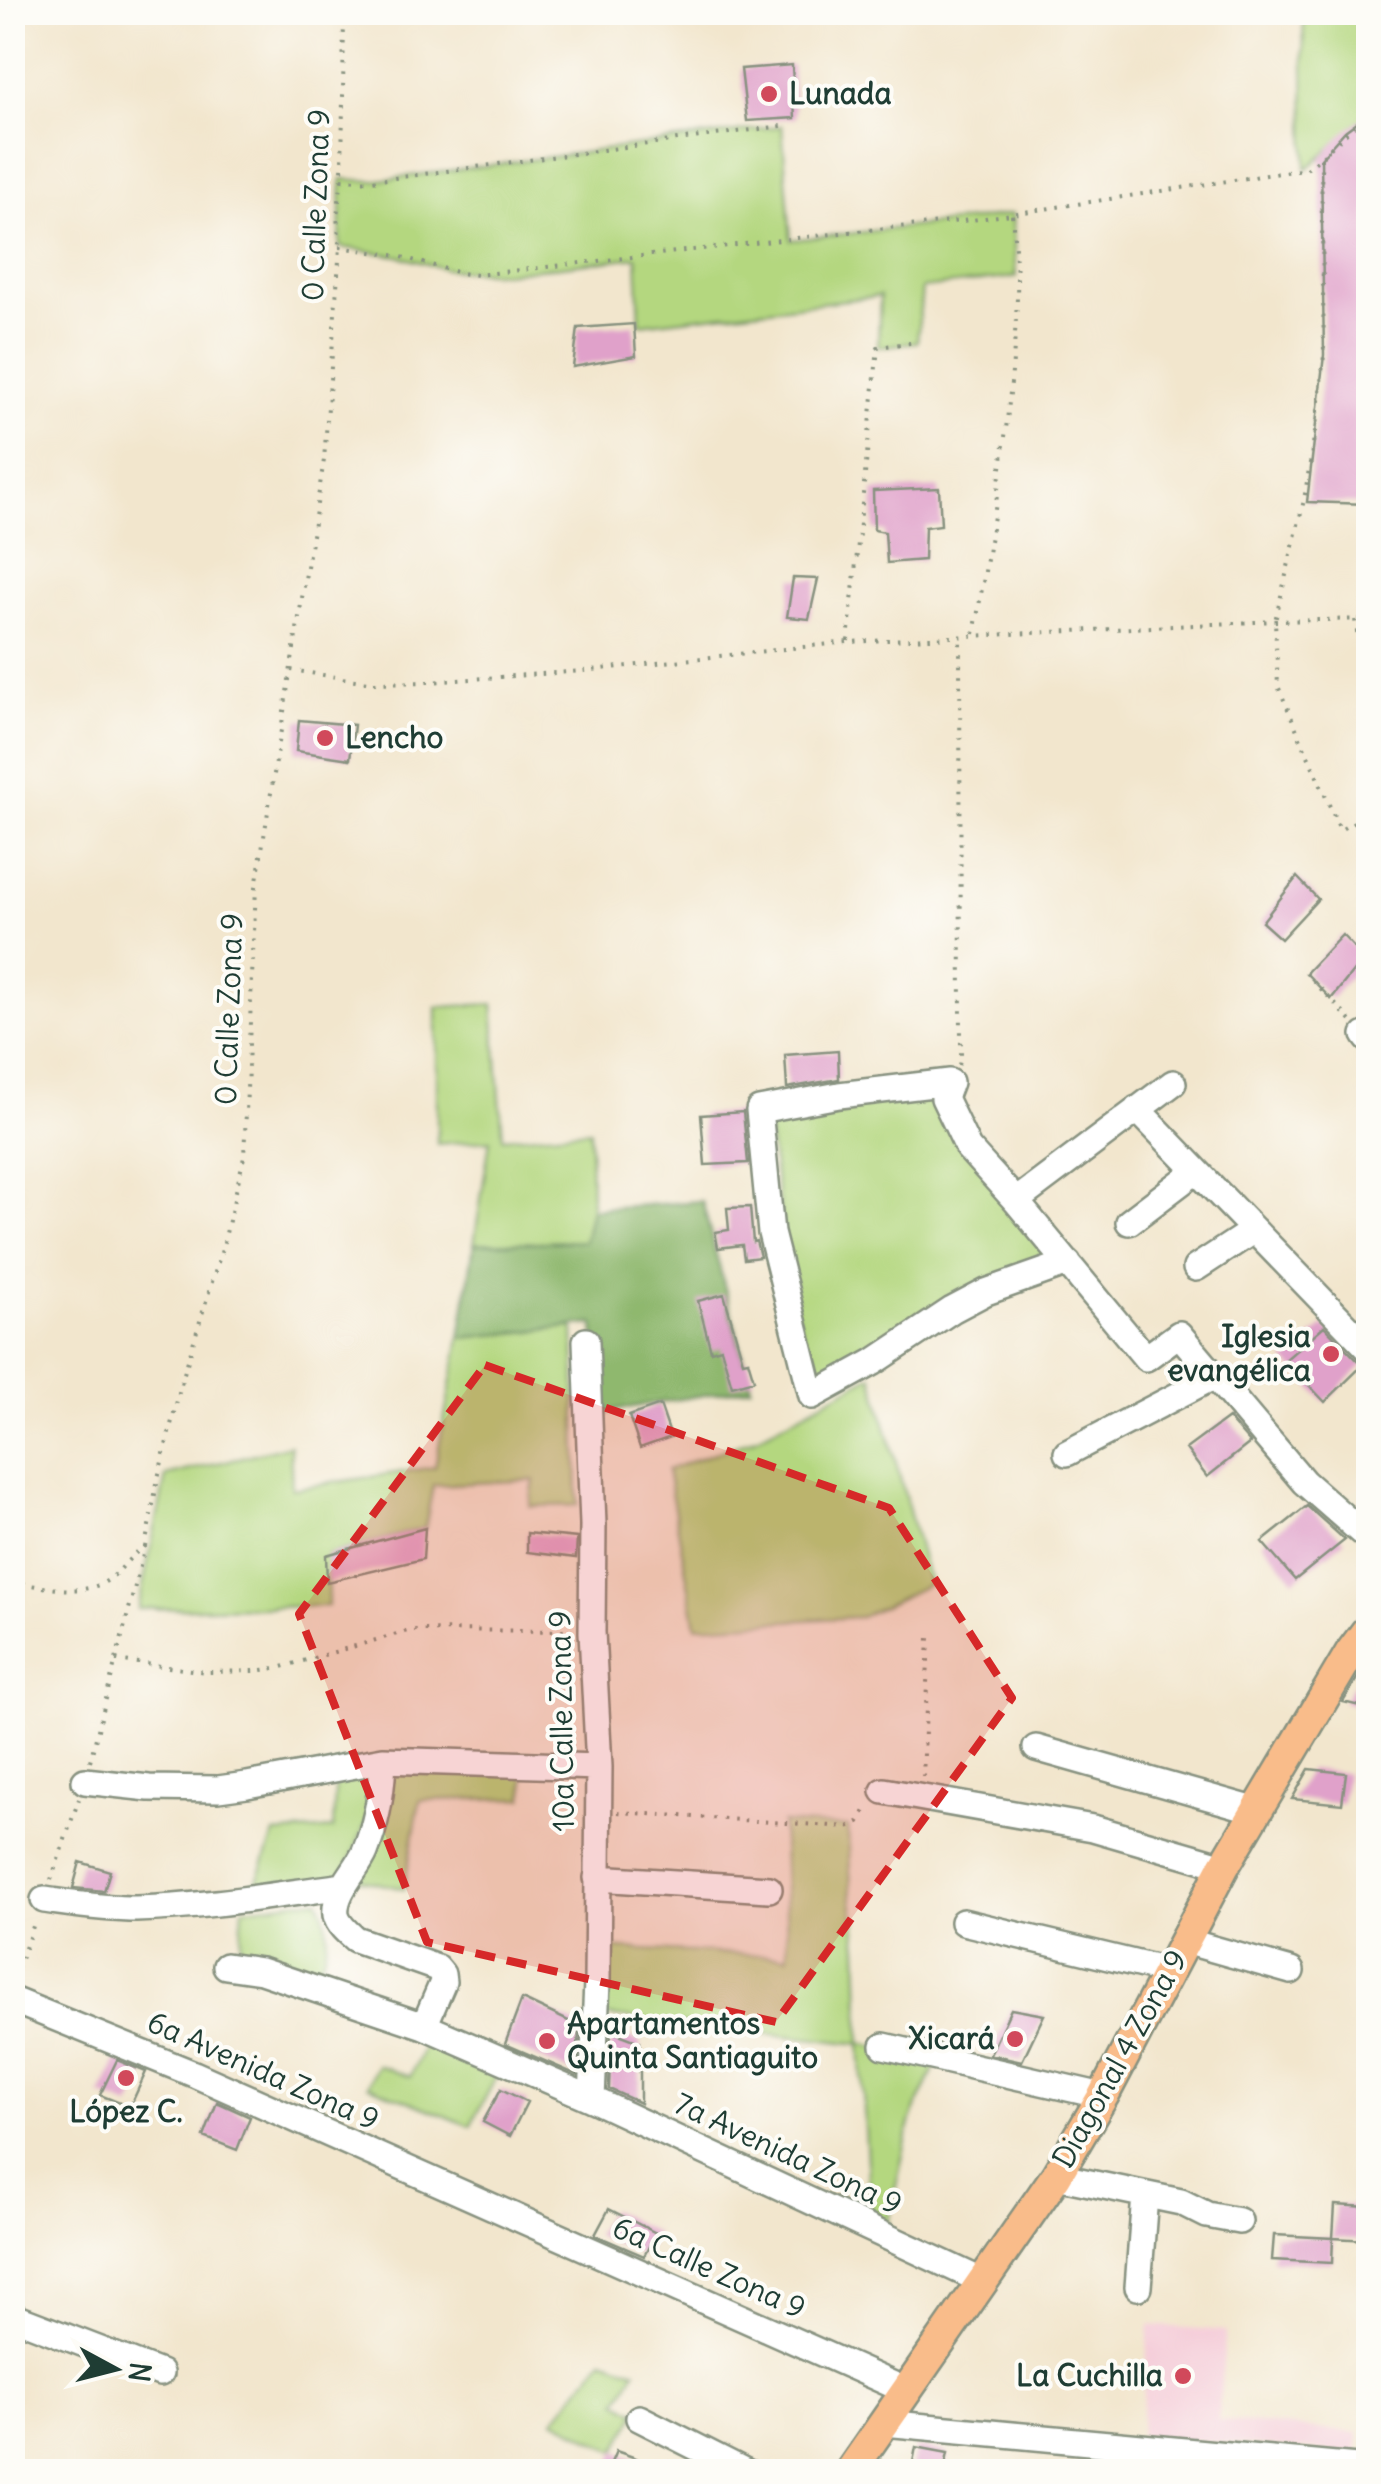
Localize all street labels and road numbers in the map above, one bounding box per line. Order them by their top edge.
street label: 0 Calle Zona 9 [293,108,337,302]
street label: 0 Calle Zona 9 [206,912,250,1106]
street label: 10a Calle Zona 9 [540,1610,582,1832]
street label: Diagonal 4 Zona 9 [1043,1943,1195,2174]
street label: 6a Avenida Zona 9 [142,2002,385,2138]
street label: 7a Avenida Zona 9 [669,2084,908,2222]
street label: 6a Calle Zona 9 [607,2208,812,2327]

